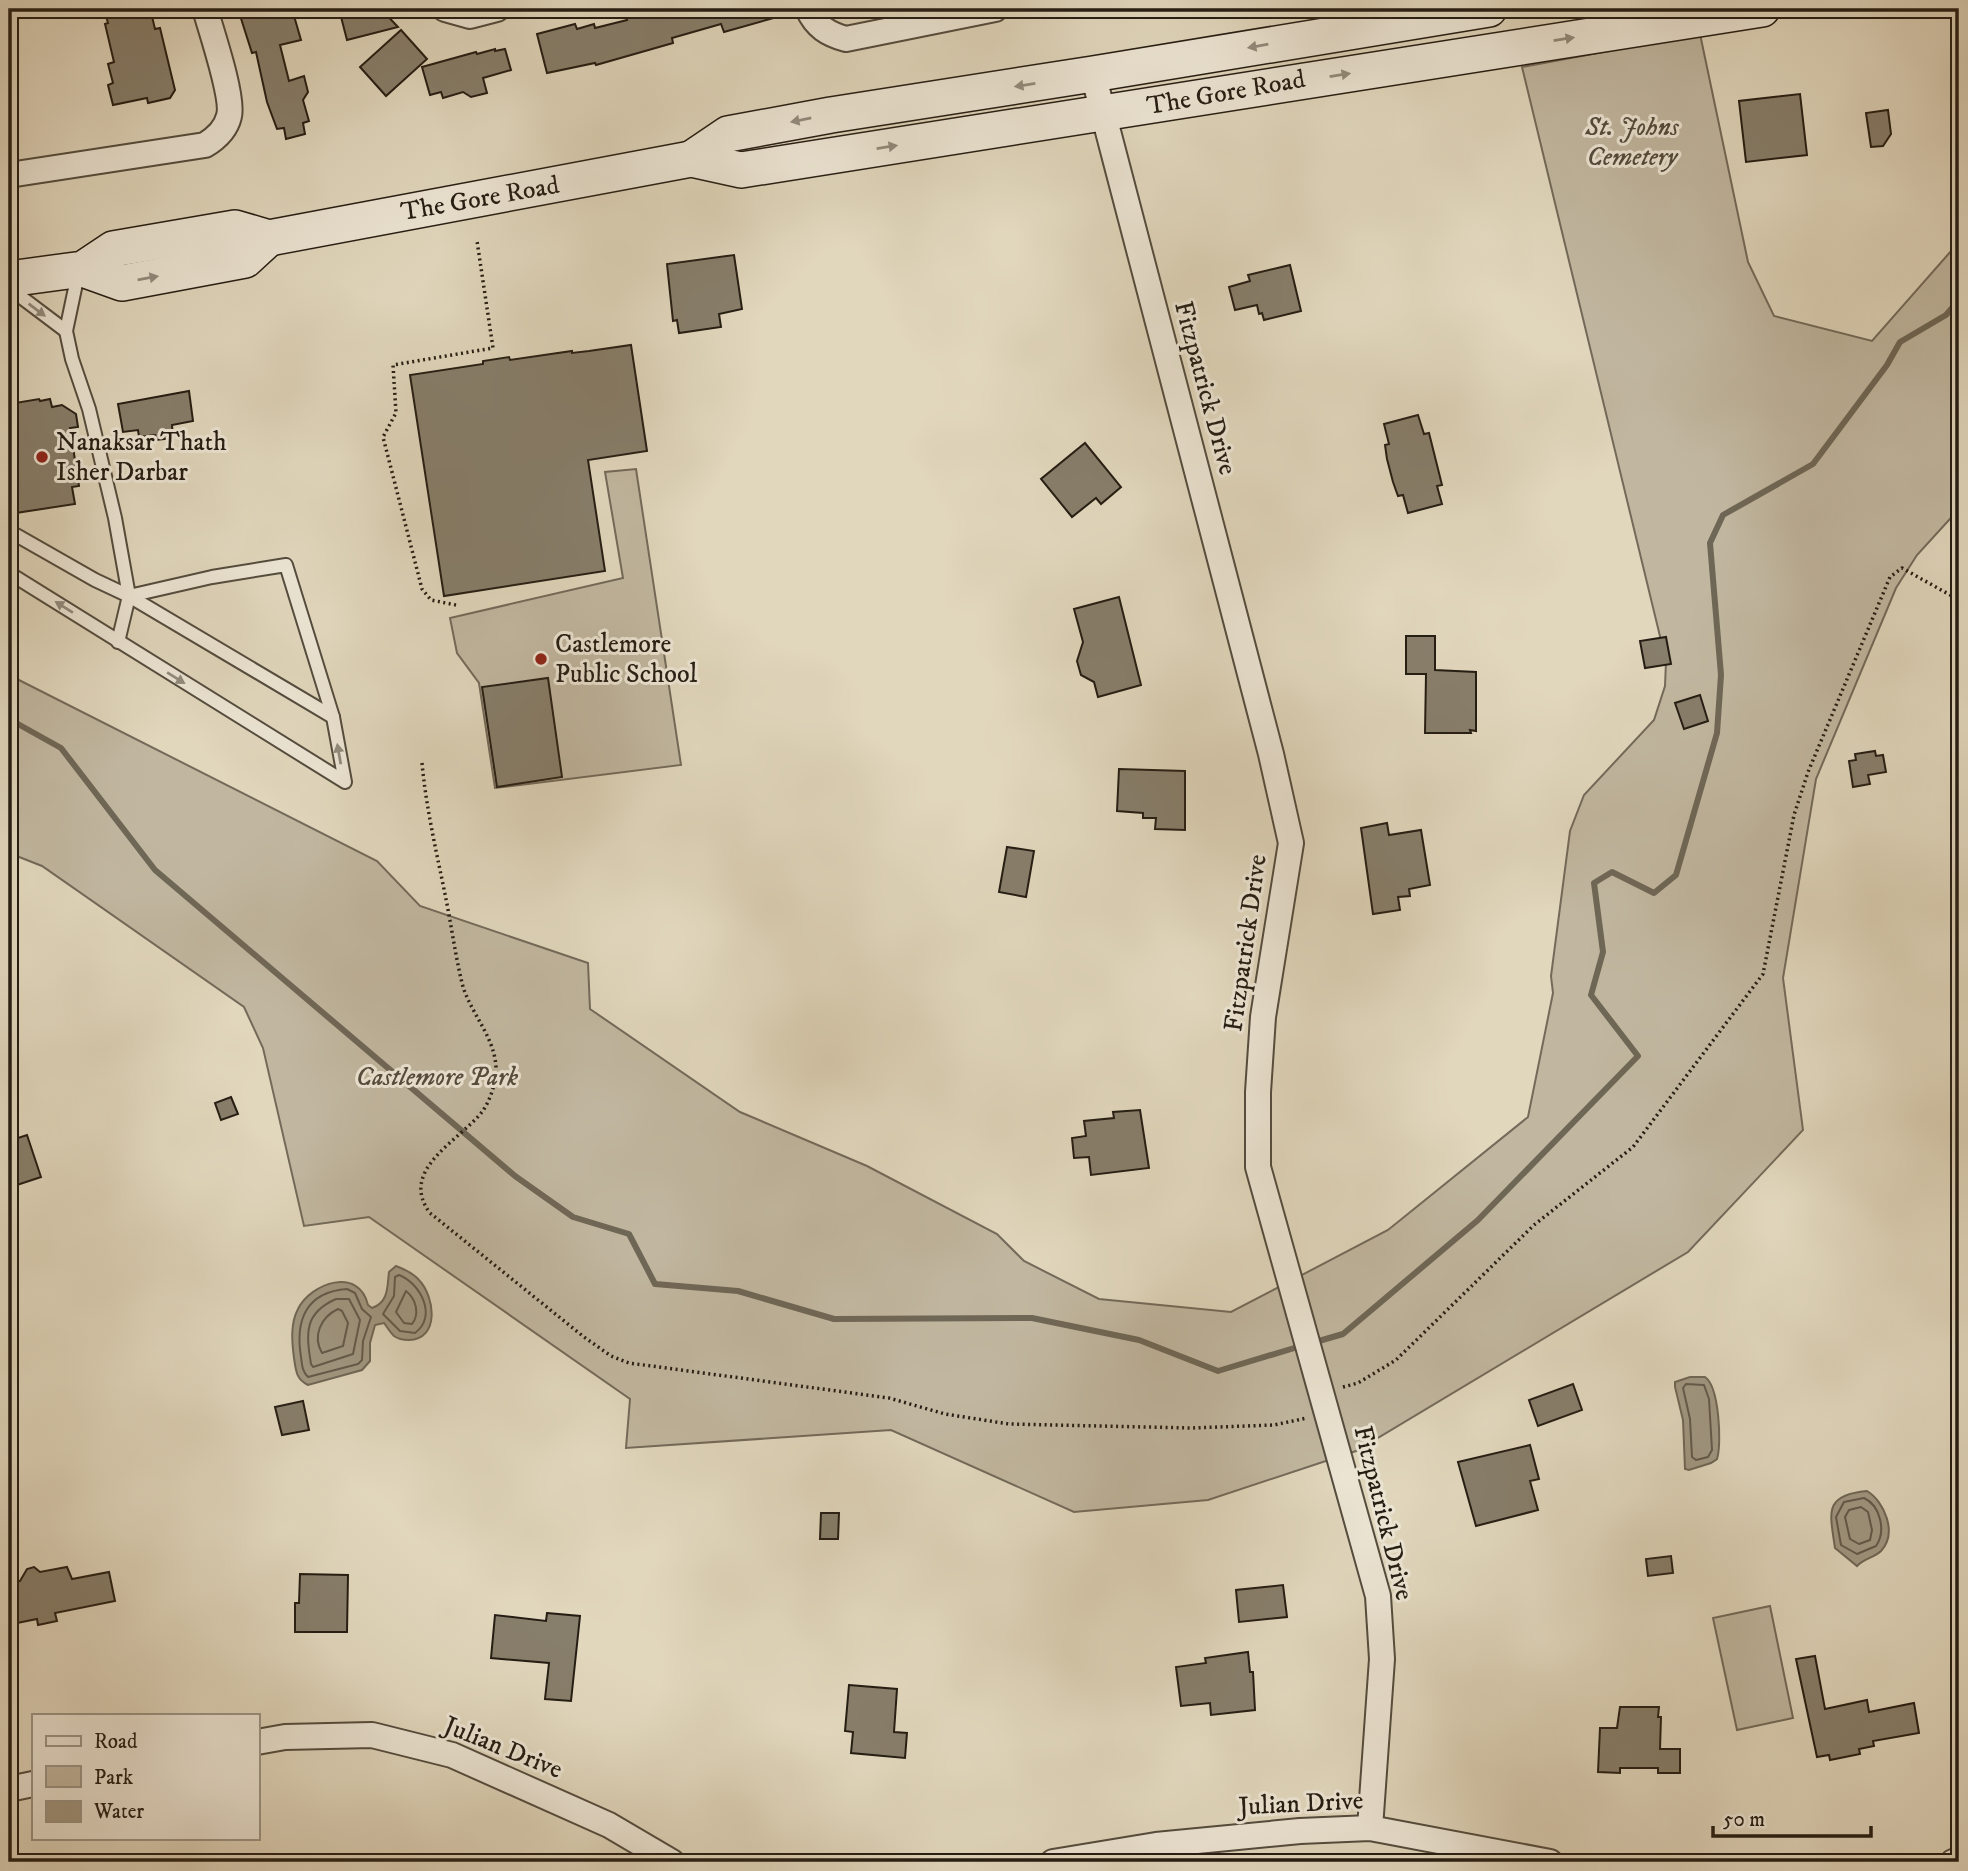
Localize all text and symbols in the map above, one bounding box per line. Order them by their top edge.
one-way arrow [1553,33,1575,44]
one-way arrow [1246,41,1268,52]
street label: The Gore Road [1144,63,1308,123]
one-way arrow [1329,69,1351,80]
one-way arrow [1014,80,1036,91]
park label: St. Johns Cemetery [1584,111,1680,174]
one-way arrow [790,115,812,126]
one-way arrow [876,141,898,152]
street label: The Gore Road [398,169,562,229]
one-way arrow [137,272,159,283]
street label: Fitzpatrick Drive [1166,298,1244,478]
one-way arrow [28,302,46,317]
place label: Nanaksar Thath Isher Darbar [56,426,227,489]
marker: Nanaksar Thath Isher Darbar [34,449,50,465]
one-way arrow [54,601,73,614]
place label: Castlemore Public School [555,628,698,691]
marker: Castlemore Public School [533,651,549,667]
one-way arrow [167,671,186,684]
one-way arrow [334,743,345,765]
street label: Fitzpatrick Drive [1217,852,1275,1034]
park label: Castlemore Park [356,1061,518,1094]
street label: Fitzpatrick Drive [1345,1422,1421,1604]
street label: Julian Drive [437,1709,567,1787]
legend [32,1714,259,1840]
text: Road [94,1729,138,1755]
text: Park [94,1765,134,1791]
street label: Julian Drive [1236,1784,1364,1824]
scale bar [1713,1794,1870,1838]
text: Water [93,1799,144,1825]
text: 50 m [1723,1807,1765,1833]

